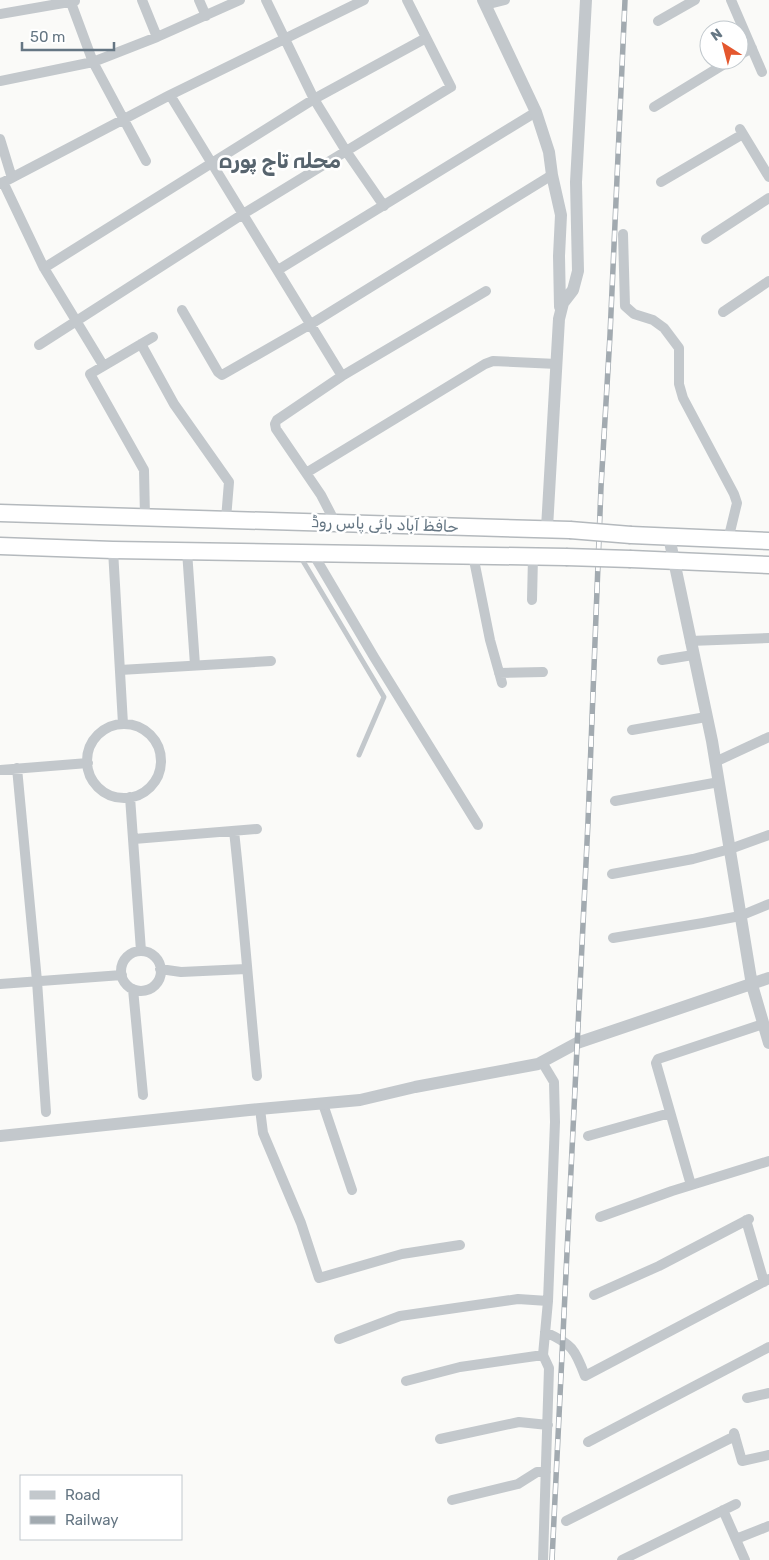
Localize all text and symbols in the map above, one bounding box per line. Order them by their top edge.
scale bar [22,20,115,52]
north arrow [699,20,749,70]
text: N [708,25,726,45]
text: 50 m [30,28,65,46]
district label: محلہ تاج پورہ [219,148,341,176]
street label: حافظ آباد بائی پاس روڈ [311,512,459,537]
legend [20,1475,182,1540]
text: Road [65,1486,101,1504]
text: Railway [65,1511,119,1529]

